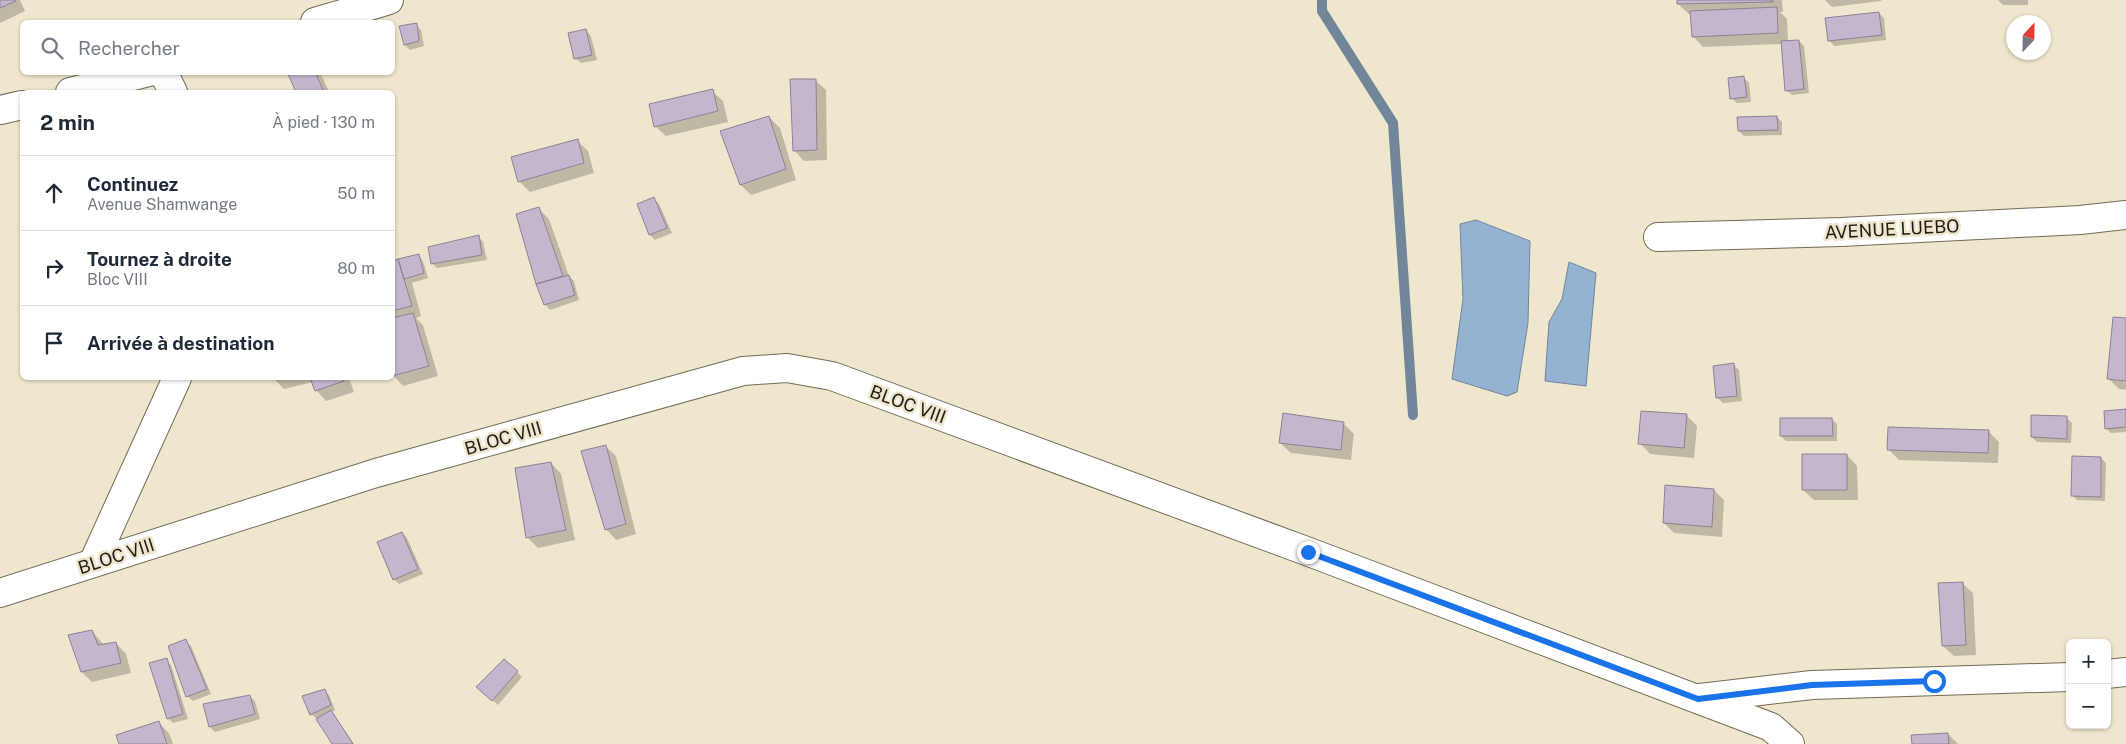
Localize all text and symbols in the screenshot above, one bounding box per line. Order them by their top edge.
north arrow [2006,15,2051,60]
search box [20,20,395,75]
icon: search [38,34,66,62]
text: Rechercher [78,37,180,59]
text: 2 min [40,110,95,135]
text: À pied · 130 m [272,113,375,132]
text: Continuez [87,173,178,195]
icon: ahead [40,179,68,207]
text: 50 m [337,184,375,203]
text: Avenue Shamwange [87,195,237,214]
street label: AVENUE LUEBO [1824,215,1960,243]
text: Tournez à droite [87,248,232,270]
icon: right [40,254,68,282]
text: 80 m [337,259,375,278]
text: Bloc VIII [87,270,148,289]
icon: arrive [40,329,68,357]
text: Arrivée à destination [87,332,275,354]
street label: BLOC VIII [867,381,949,427]
street label: BLOC VIII [462,417,544,459]
street label: BLOC VIII [75,534,157,578]
route end [1297,541,1320,564]
map controls [2066,639,2111,729]
button: + [2066,639,2111,684]
route start [1923,670,1946,693]
button: − [2066,684,2111,729]

